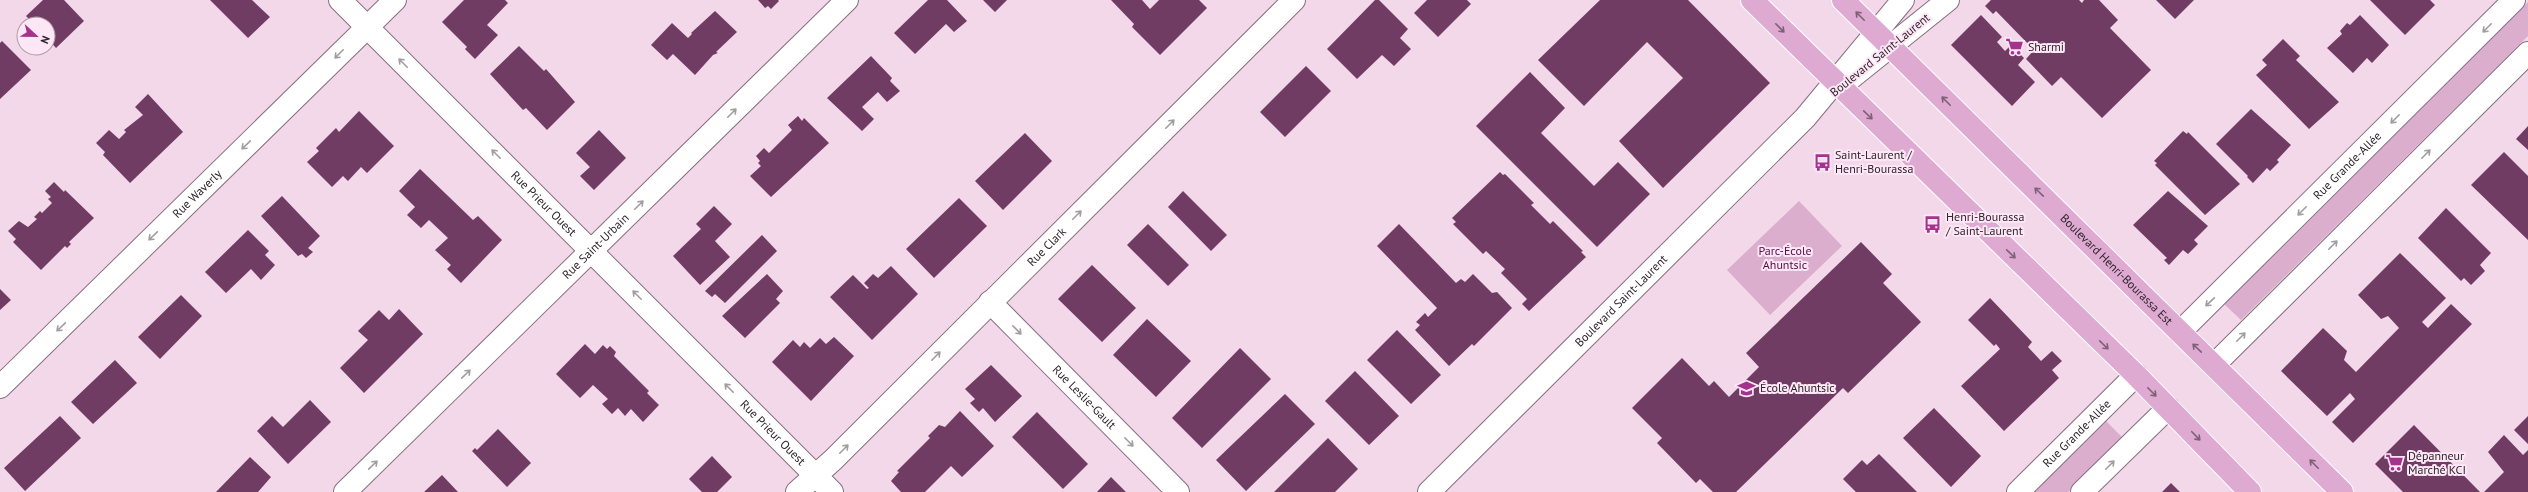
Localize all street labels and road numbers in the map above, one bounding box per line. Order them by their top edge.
street label: Boulevard Saint-Laurent [1827,10,1933,99]
street label: Rue Grande-Allée [2310,128,2384,202]
street label: Rue Waverly [169,166,225,221]
street label: Rue Prieur Ouest [508,167,580,239]
street label: Rue Saint-Urbain [559,210,632,282]
street label: Boulevard Henri-Bourassa Est [2057,211,2176,328]
street label: Rue Clark [1024,224,1069,269]
street label: Boulevard Saint-Laurent [1571,251,1670,350]
street label: Rue Leslie-Gault [1050,362,1119,432]
street label: Rue Grande-Allée [2039,396,2114,470]
street label: Rue Prieur Ouest [737,397,809,468]

